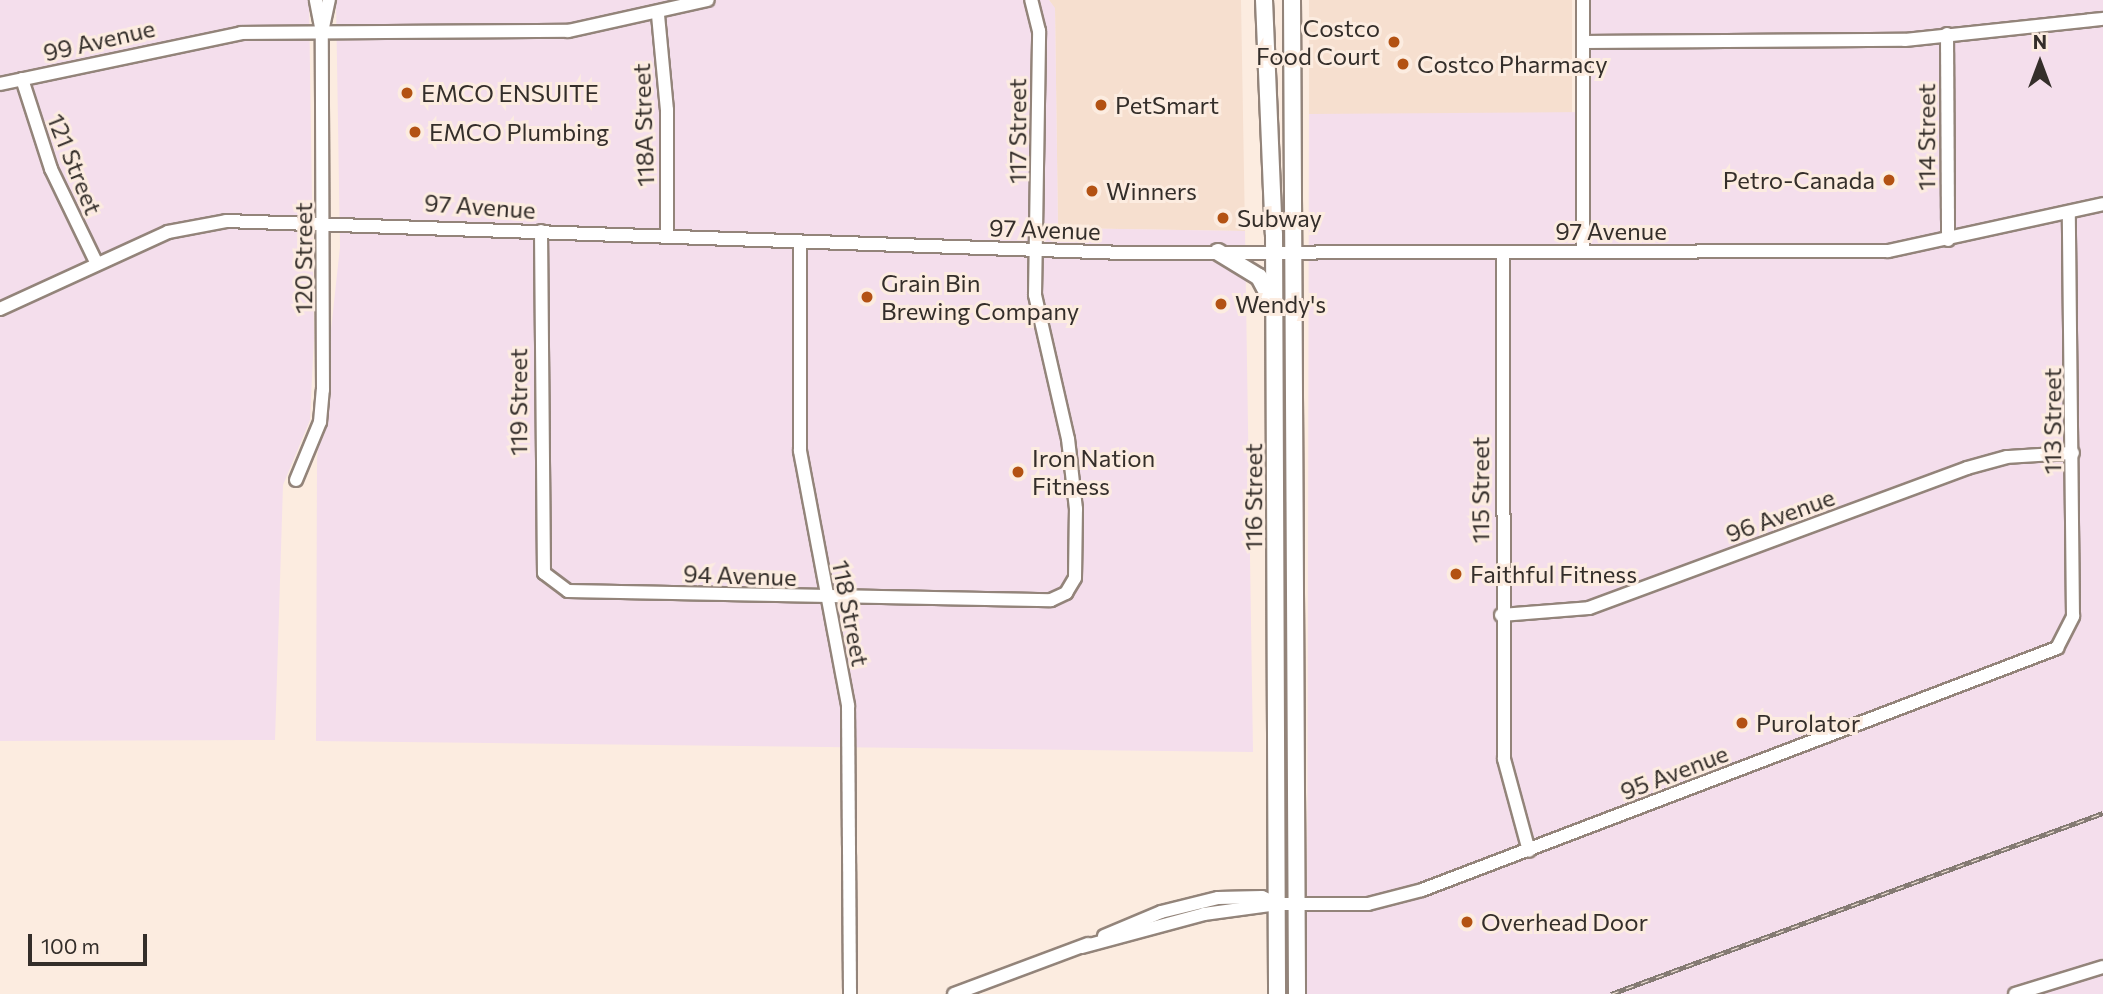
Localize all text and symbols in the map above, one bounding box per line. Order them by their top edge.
street label: 99 Avenue [40,13,158,67]
place label: Costco Food Court [1256,14,1380,70]
north arrow [2005,28,2075,98]
text: N [2033,30,2047,53]
marker: Costco Food Court [1386,34,1402,50]
place label: Costco Pharmacy [1417,50,1608,78]
marker: Costco Pharmacy [1395,56,1411,72]
street label: 118A Street [626,63,660,187]
street label: 117 Street [1003,78,1031,184]
place label: EMCO ENSUITE [421,79,599,107]
street label: 114 Street [1912,83,1940,191]
marker: EMCO ENSUITE [399,85,415,101]
place label: PetSmart [1115,91,1219,119]
marker: PetSmart [1093,97,1109,113]
street label: 121 Street [42,109,108,219]
place label: EMCO Plumbing [429,118,609,146]
marker: EMCO Plumbing [407,124,423,140]
place label: Petro-Canada [1723,166,1875,194]
marker: Petro-Canada [1881,172,1897,188]
place label: Winners [1106,177,1197,205]
marker: Winners [1084,183,1100,199]
street label: 97 Avenue [423,188,537,224]
street label: 120 Street [289,202,317,314]
place label: Subway [1237,204,1322,232]
marker: Subway [1215,210,1231,226]
street label: 97 Avenue [989,213,1101,245]
street label: 97 Avenue [1555,217,1667,245]
place label: Grain Bin Brewing Company [881,269,1079,325]
marker: Grain Bin Brewing Company [859,289,875,305]
place label: Wendy's [1235,290,1326,318]
marker: Wendy's [1213,296,1229,312]
street label: 119 Street [504,348,532,456]
street label: 113 Street [2038,368,2066,474]
street label: 115 Street [1466,437,1494,543]
street label: 116 Street [1239,443,1267,551]
place label: Iron Nation Fitness [1032,444,1155,500]
marker: Iron Nation Fitness [1010,464,1026,480]
street label: 96 Avenue [1722,482,1838,548]
street label: 118 Street [827,557,875,669]
street label: 94 Avenue [683,559,797,591]
place label: Faithful Fitness [1470,560,1637,588]
marker: Faithful Fitness [1448,566,1464,582]
place label: Purolator [1756,709,1860,737]
marker: Purolator [1734,715,1750,731]
street label: 95 Avenue [1616,738,1732,806]
place label: Overhead Door [1481,908,1648,936]
marker: Overhead Door [1459,914,1475,930]
scale bar [32,920,150,964]
text: 100 m [41,933,100,958]

